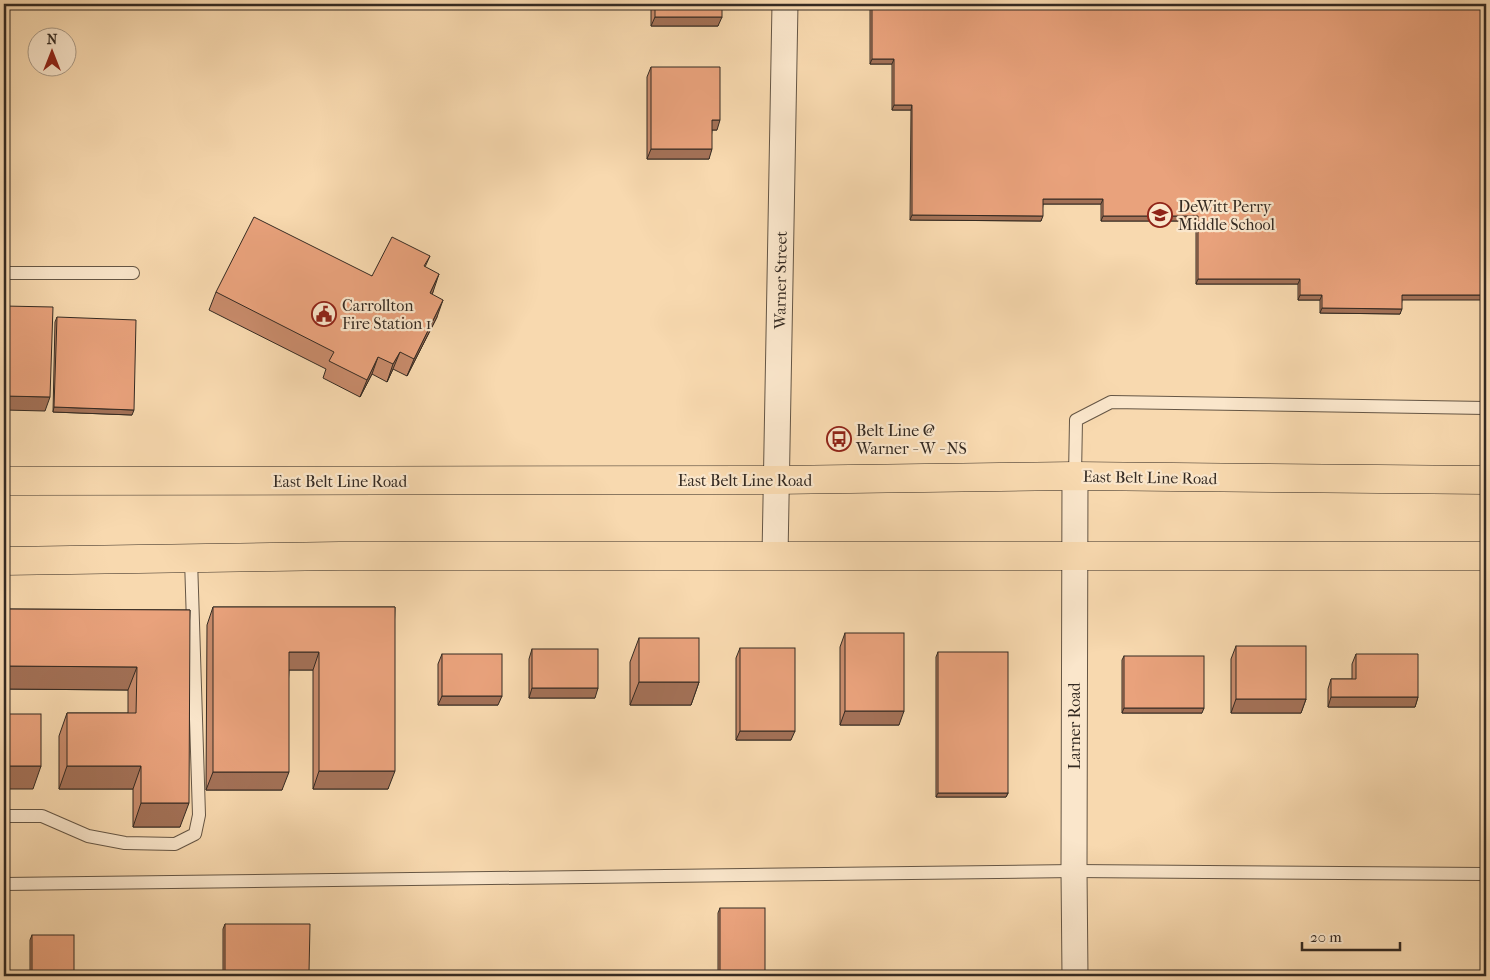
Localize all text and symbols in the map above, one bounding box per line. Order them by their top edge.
north arrow [28,28,78,78]
text: N [47,31,58,48]
place label: DeWitt Perry Middle School [1178,197,1276,234]
school or university icon: DeWitt Perry Middle School [1147,202,1173,228]
street label: Warner Street [770,230,791,330]
place label: Carrollton Fire Station 1 [342,296,431,333]
public building icon: Carrollton Fire Station 1 [311,301,337,327]
place label: Belt Line @ Warner - W - NS [855,421,967,458]
bus stop icon: Belt Line @ Warner - W - NS [826,426,852,452]
street label: East Belt Line Road [1083,467,1218,488]
street label: East Belt Line Road [678,471,813,490]
street label: East Belt Line Road [273,472,408,491]
street label: Larner Road [1065,682,1084,769]
scale bar [1302,920,1400,952]
text: 20 m [1310,928,1342,946]

